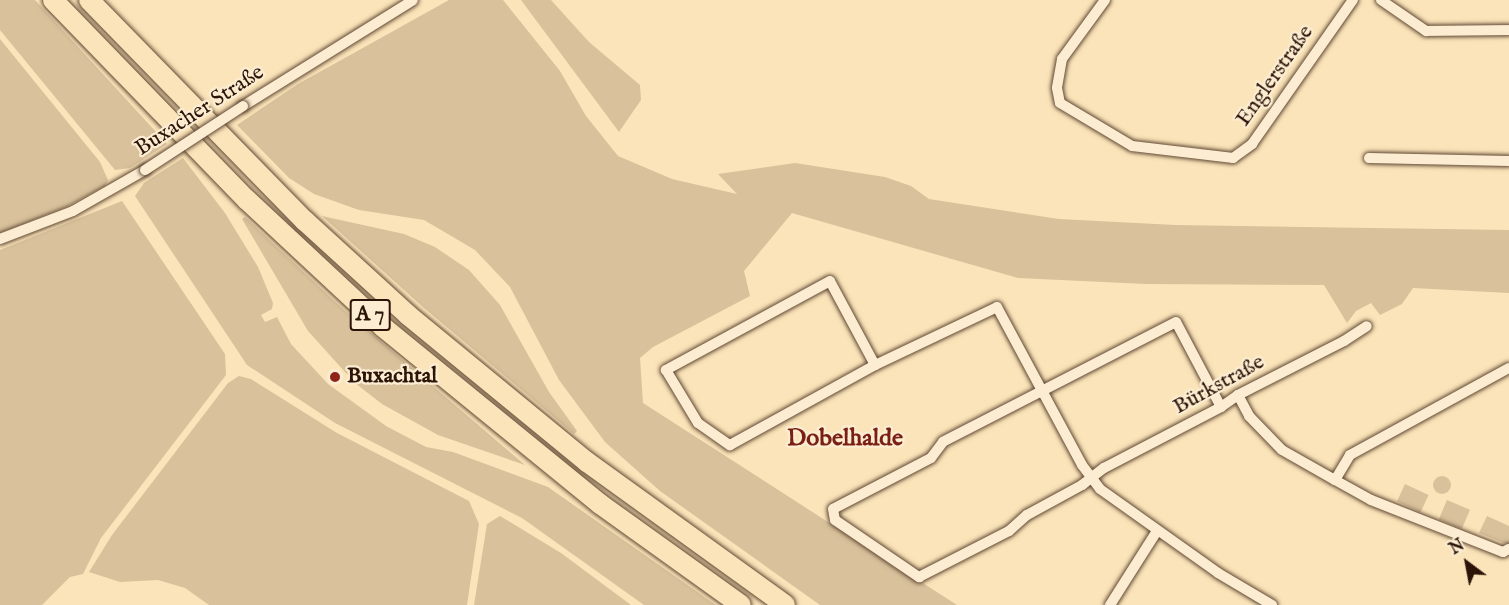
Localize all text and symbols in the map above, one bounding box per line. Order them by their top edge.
street label: Englerstraße [1231,20,1319,132]
street label: Buxacher Straße [131,60,269,162]
road number: A 7 [349,297,391,333]
street label: Bürkstraße [1169,349,1269,421]
place label: Buxachtal [347,364,437,390]
marker: Buxachtal [328,370,342,384]
district label: Dobelhalde [787,425,903,453]
north arrow [1437,533,1497,593]
text: N [1446,536,1469,560]

